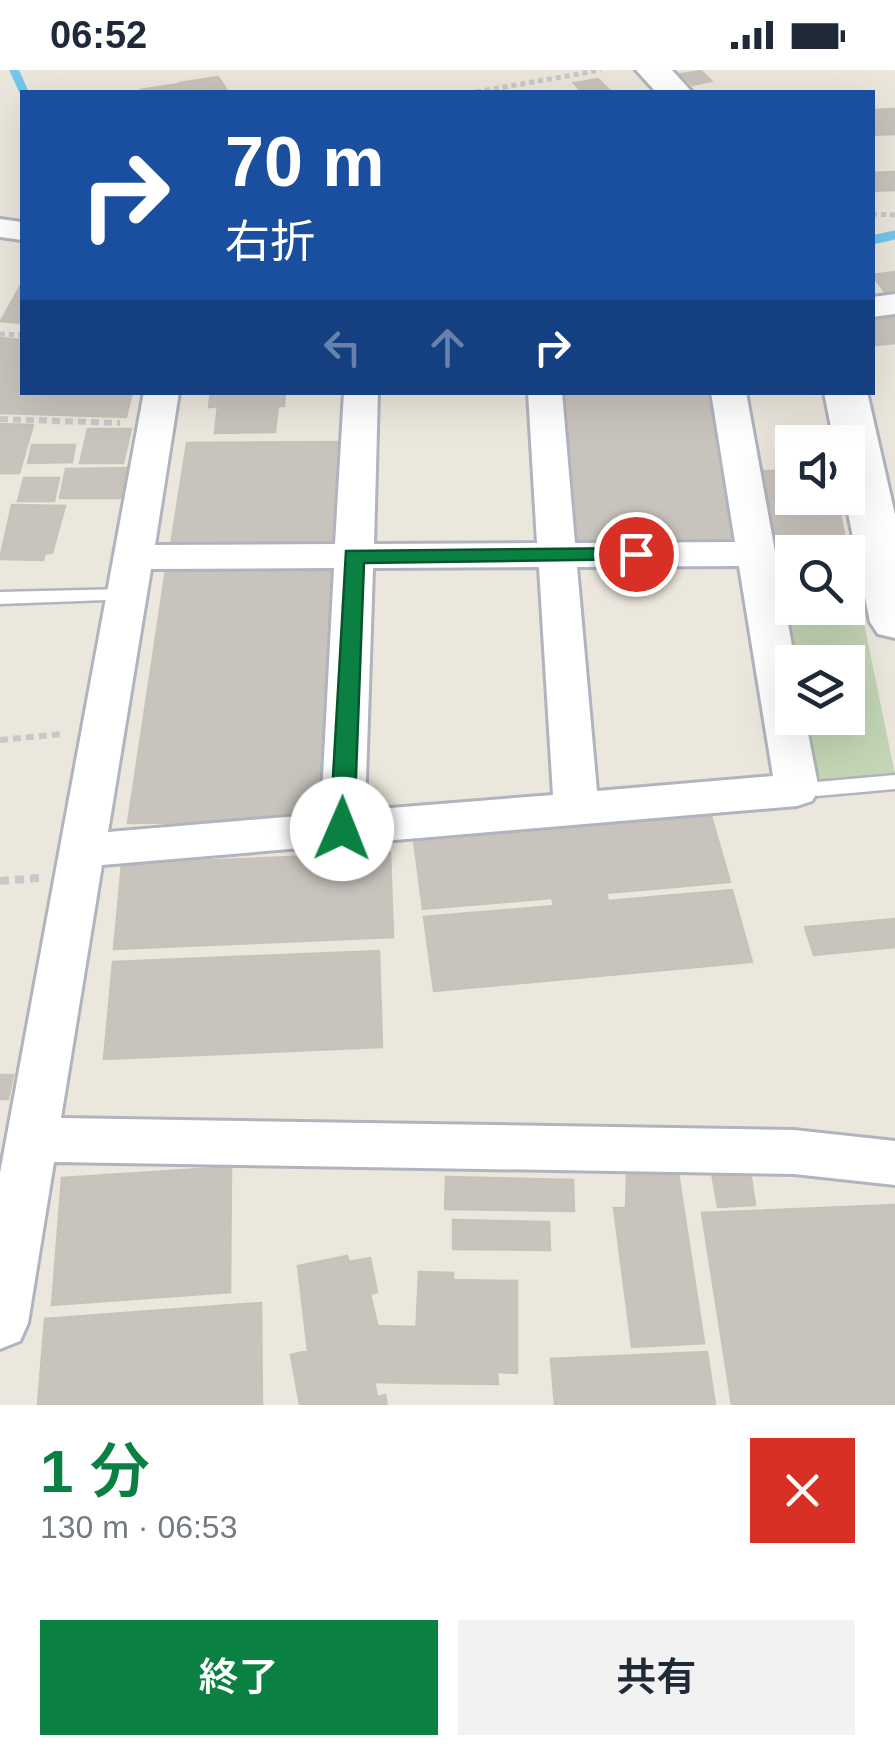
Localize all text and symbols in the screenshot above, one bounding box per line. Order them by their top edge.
text: 06:52 [50,14,147,56]
text: 70 m [225,123,385,201]
icon: right [60,130,190,260]
text: 右折 [225,216,315,267]
icon: left [315,320,370,375]
icon: ahead [420,320,475,375]
icon: right [525,320,580,375]
map controls [775,425,865,735]
button: sound [775,425,865,515]
pin [594,512,679,597]
icon: arrive [609,527,664,582]
button: search [775,535,865,625]
button: layers [775,645,865,735]
position arrow [290,777,394,881]
text: 1 分 [40,1438,150,1505]
button: close [750,1438,855,1543]
text: 130 m · 06:53 [40,1509,237,1545]
button: 終了 [40,1620,438,1735]
button: 共有 [458,1620,855,1735]

